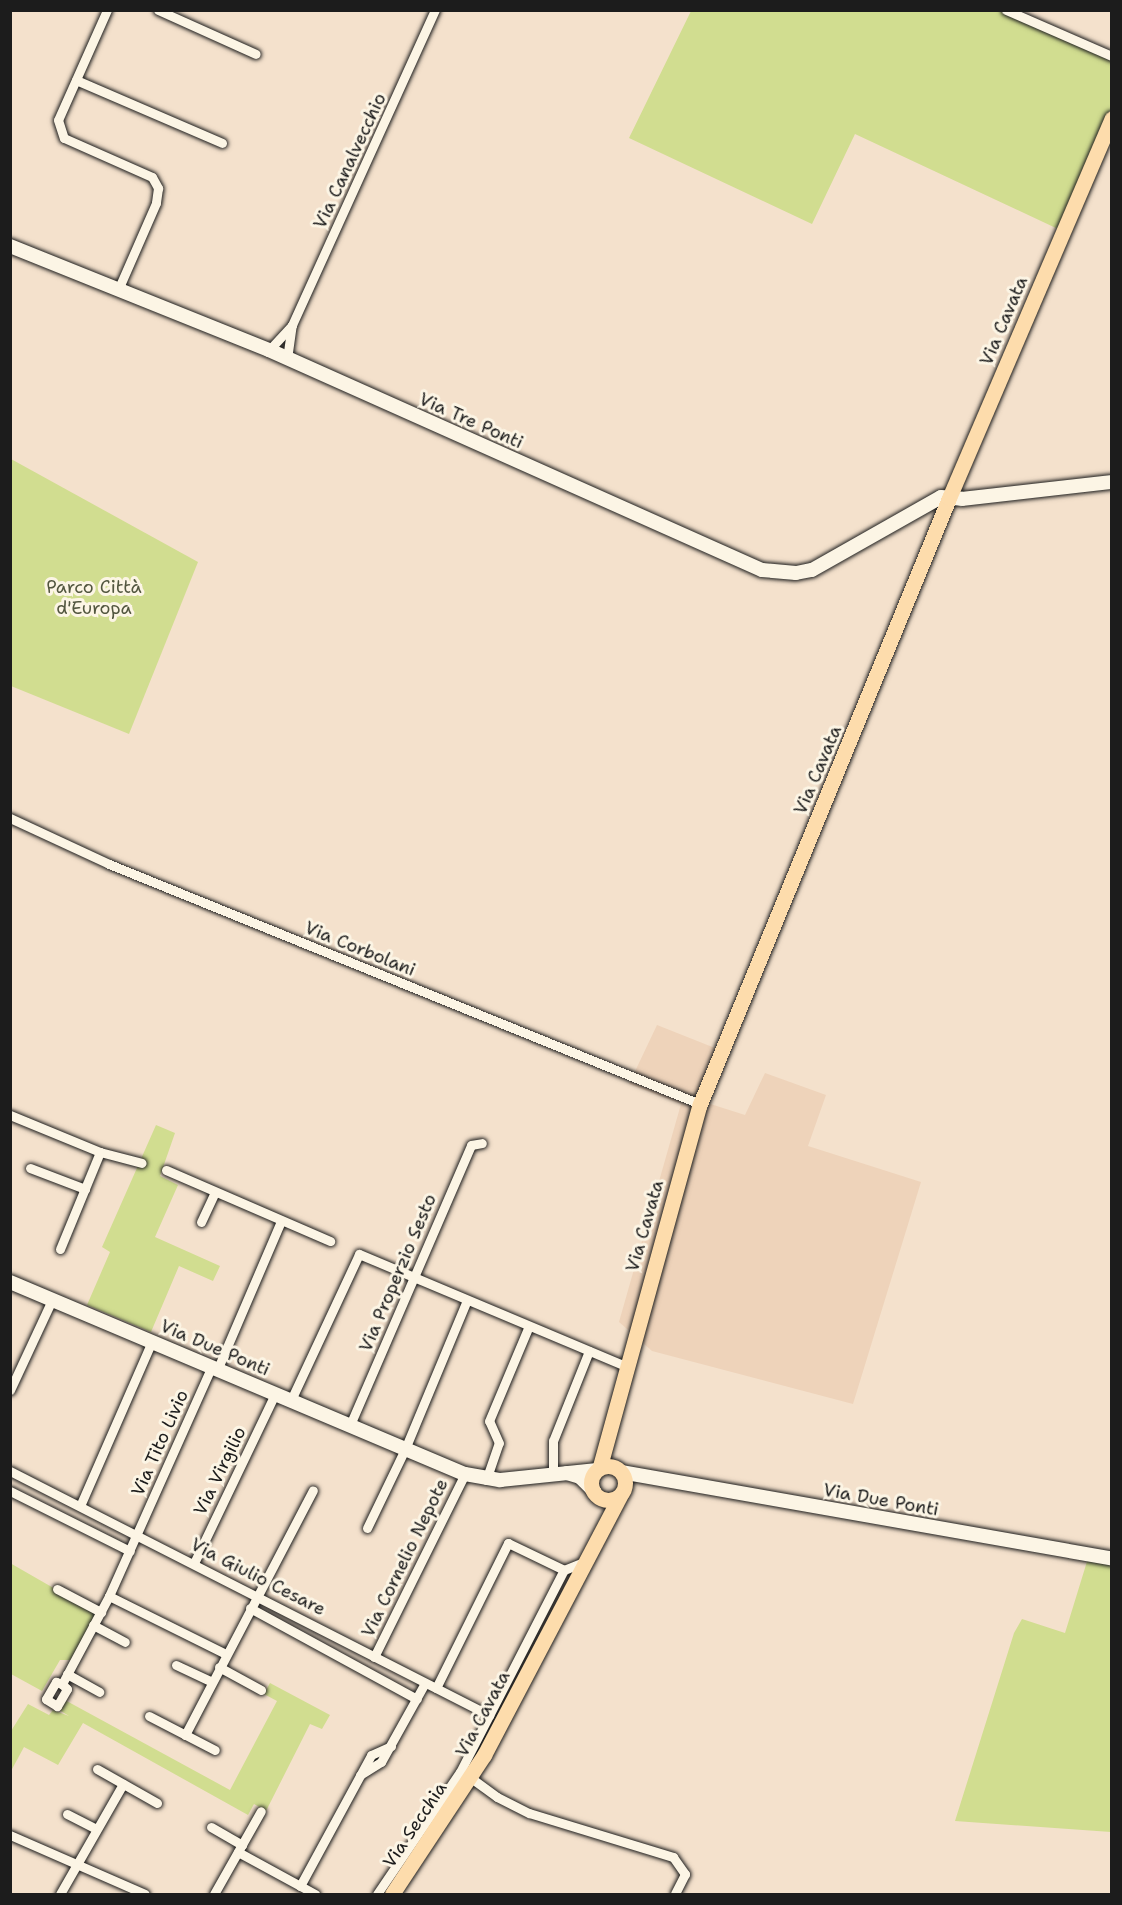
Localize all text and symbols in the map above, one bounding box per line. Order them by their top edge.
street label: Via Canalvecchio [309,90,391,232]
street label: Via Cavata [976,273,1032,369]
street label: Via Tre Ponti [416,388,526,454]
park label: Parco Città d'Europa [46,577,142,620]
street label: Via Cavata [790,722,846,818]
street label: Via Corbolani [301,917,419,981]
street label: Via Cavata [622,1178,668,1274]
street label: Via Properzio Sesto [355,1191,441,1355]
street label: Via Due Ponti [157,1315,273,1381]
street label: Via Tito Livio [127,1387,193,1499]
street label: Via Virgilio [189,1423,251,1519]
street label: Via Cornelio Nepote [357,1475,453,1641]
street label: Via Due Ponti [822,1479,940,1521]
street label: Via Giulio Cesare [187,1534,329,1620]
street label: Via Cavata [451,1667,515,1761]
street label: Via Secchia [378,1778,452,1872]

